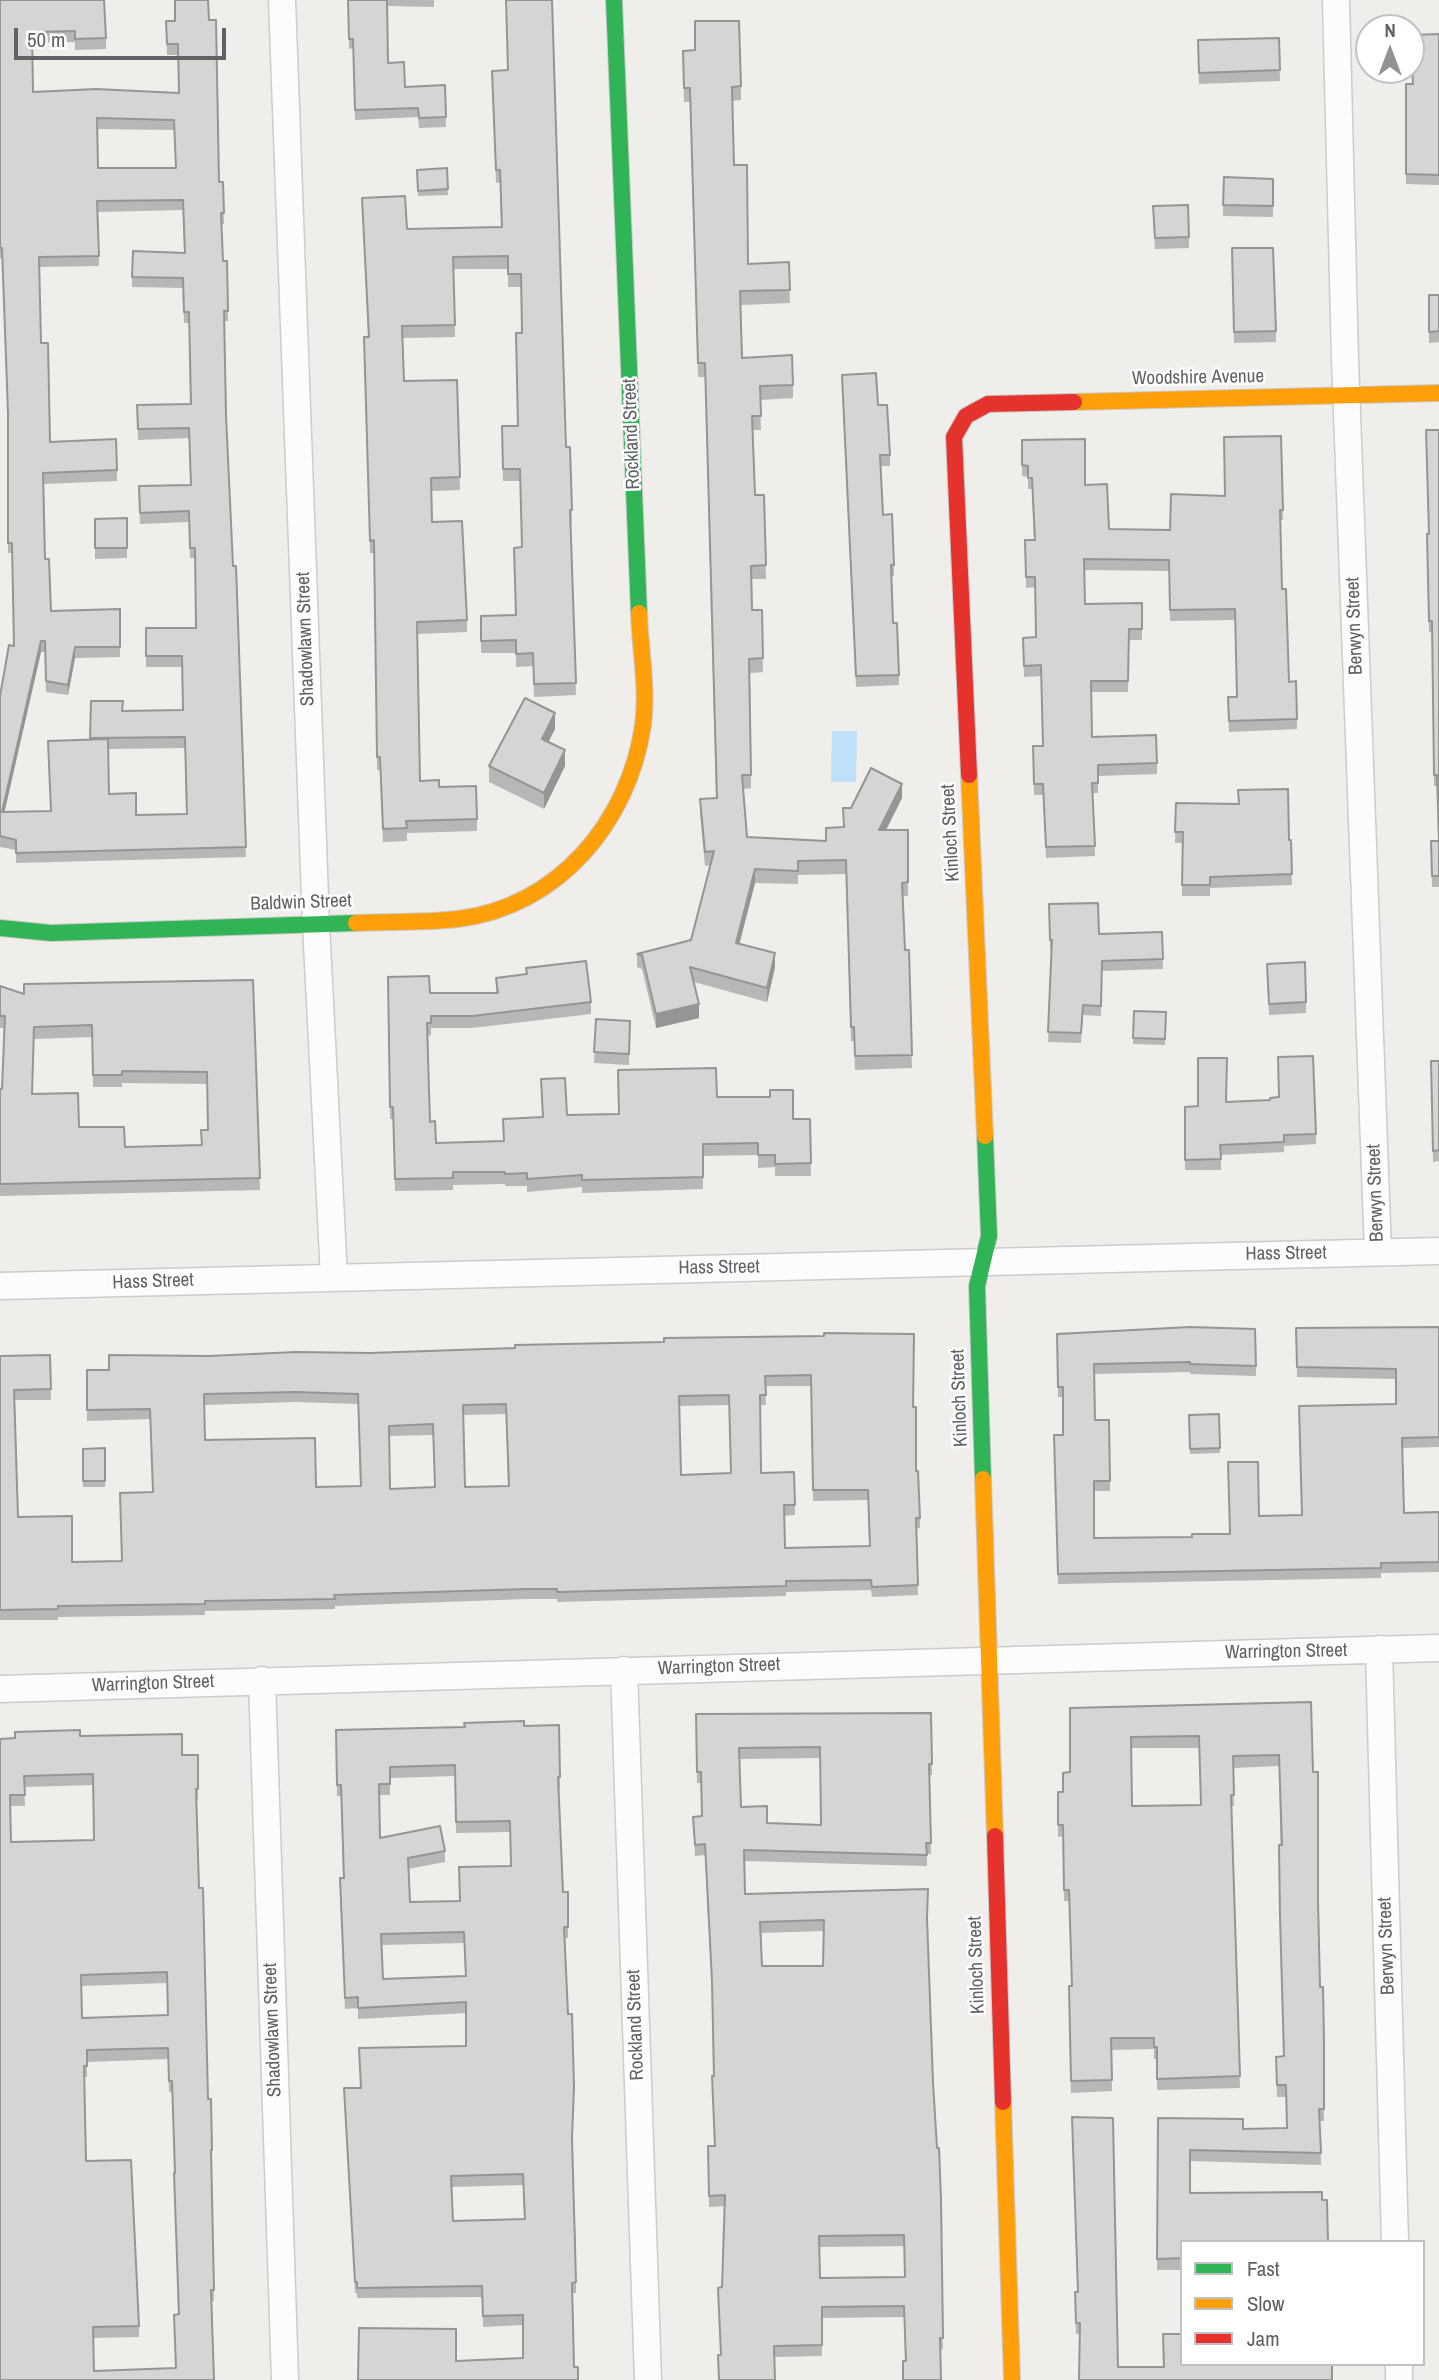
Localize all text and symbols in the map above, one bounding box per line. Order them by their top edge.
scale bar [18,14,229,58]
north arrow [1355,14,1425,84]
text: N [1384,17,1396,43]
text: 50 m [27,25,65,54]
street label: Woodshire Avenue [1132,365,1264,391]
street label: Rockland Street [619,378,645,490]
street label: Shadowlawn Street [292,572,320,706]
street label: Berwyn Street [1342,577,1368,675]
street label: Kinloch Street [937,784,965,882]
street label: Baldwin Street [250,890,352,916]
street label: Berwyn Street [1363,1144,1389,1242]
street label: Hass Street [1245,1242,1327,1266]
street label: Hass Street [678,1256,760,1280]
street label: Hass Street [112,1269,194,1295]
street label: Kinloch Street [947,1349,973,1447]
street label: Warrington Street [1225,1640,1347,1664]
street label: Warrington Street [657,1653,781,1681]
street label: Warrington Street [91,1670,215,1698]
street label: Berwyn Street [1374,1897,1400,1995]
street label: Kinloch Street [964,1916,990,2014]
street label: Shadowlawn Street [259,1963,287,2097]
street label: Rockland Street [623,1969,649,2081]
legend [1180,2240,1425,2366]
text: Fast [1247,2254,1280,2283]
text: Slow [1247,2289,1284,2318]
text: Jam [1247,2324,1280,2353]

